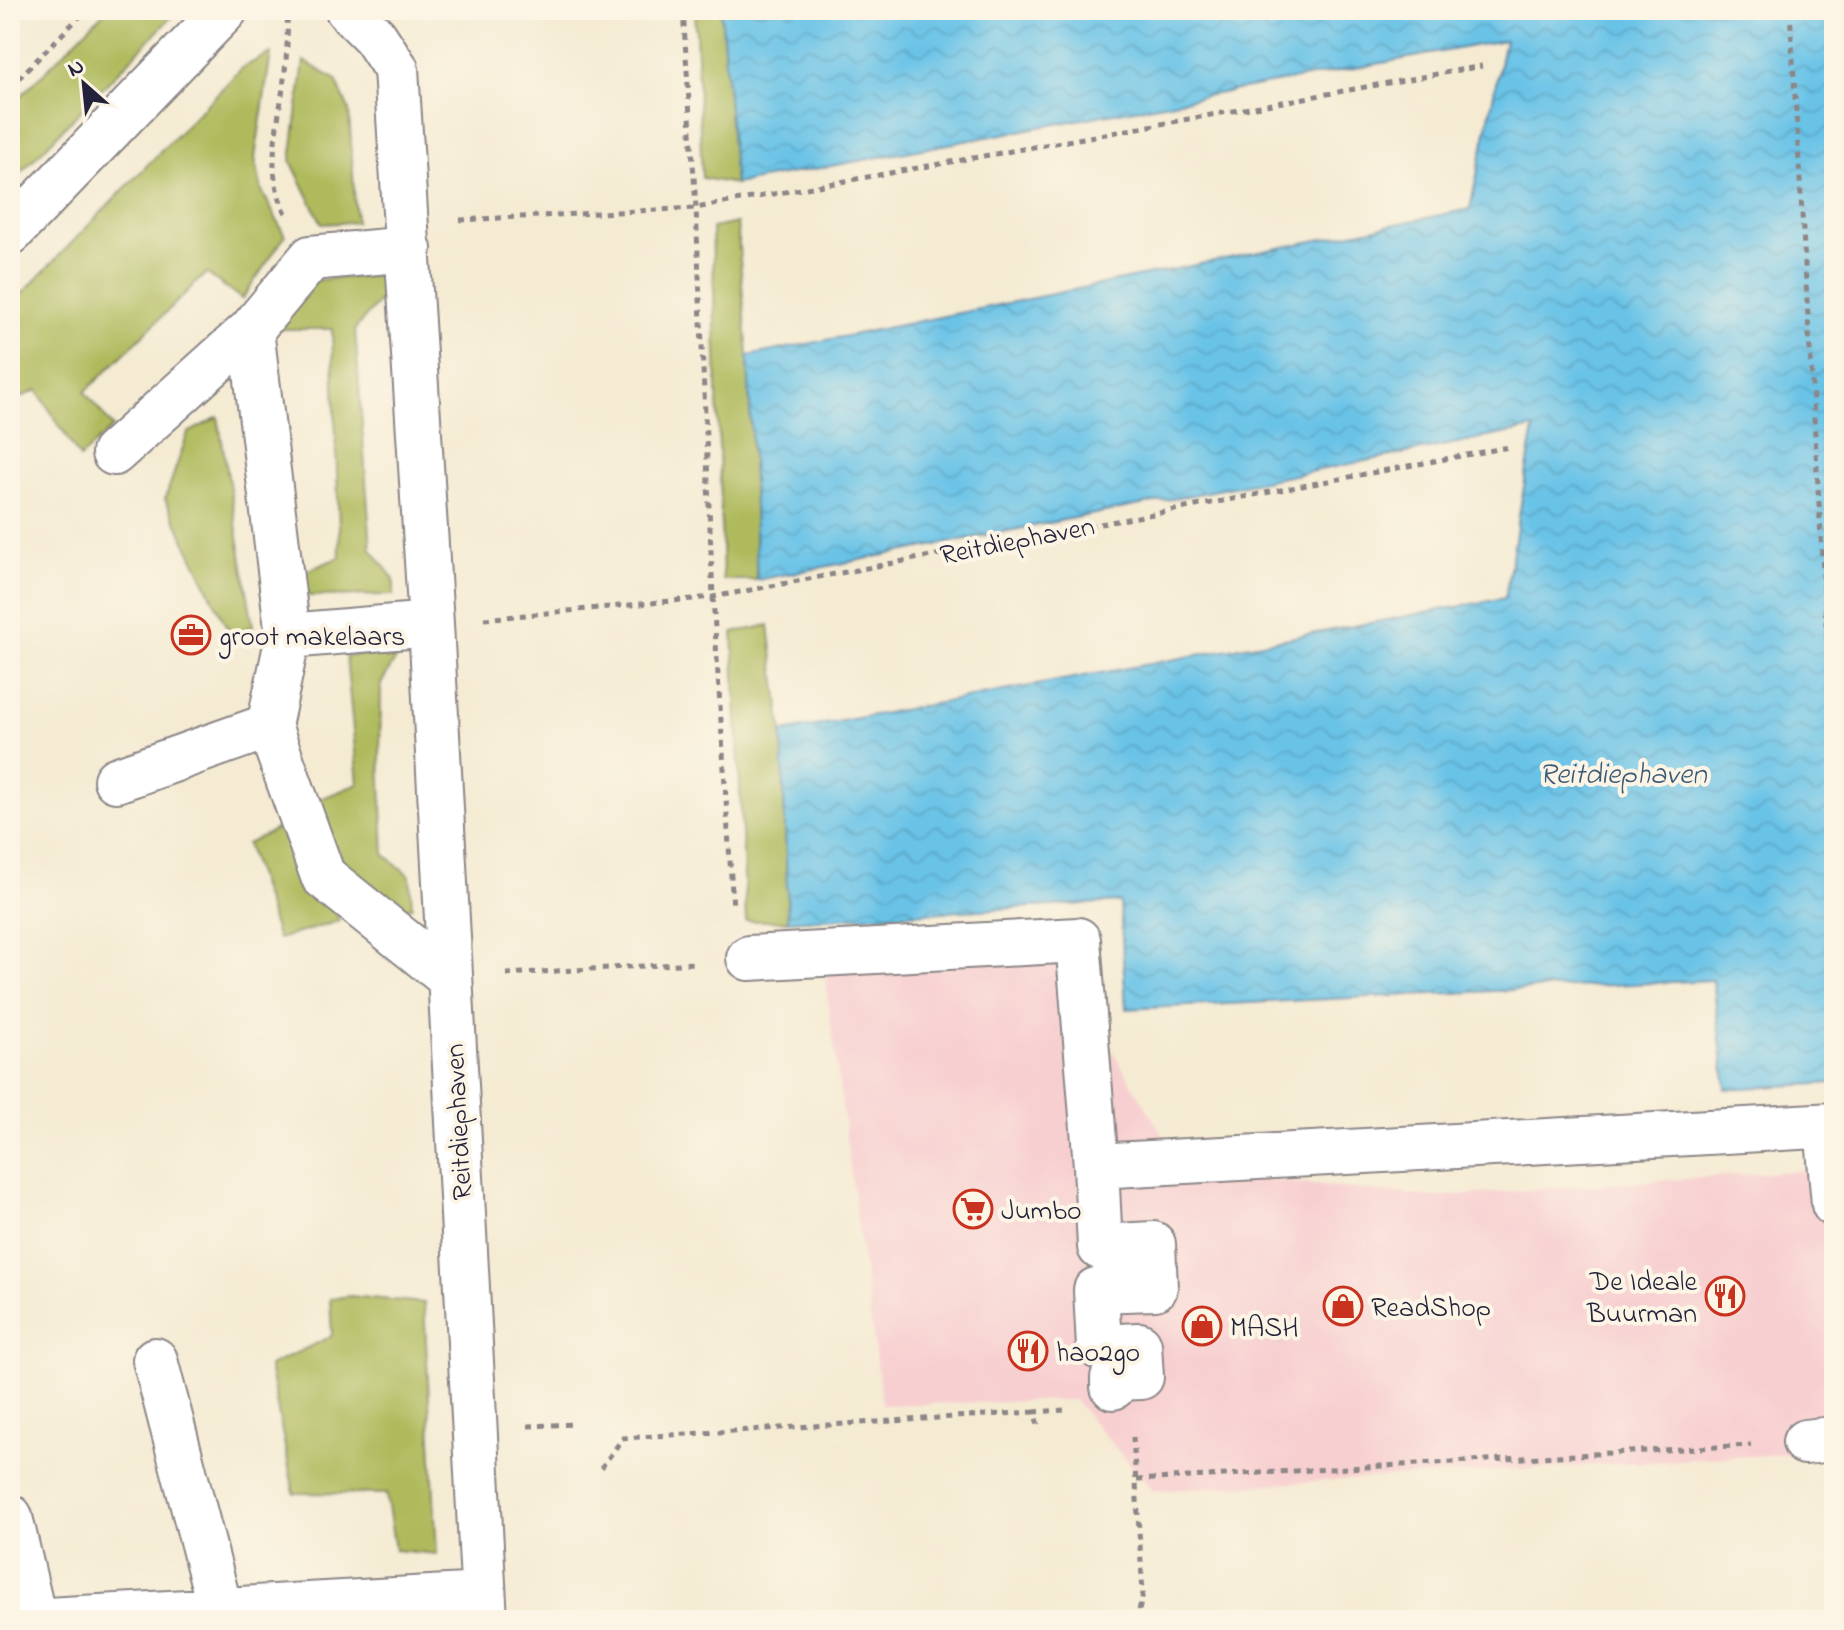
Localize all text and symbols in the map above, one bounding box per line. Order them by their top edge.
north arrow [44,44,124,124]
text: N [62,51,90,86]
street label: Reitdiephaven [937,507,1098,578]
office icon: groot makelaars [170,614,212,656]
place label: groot makelaars [218,618,405,659]
water label: Reitdiephaven [1539,754,1708,798]
street label: Reitdiephaven [436,1043,485,1201]
supermarket icon: Jumbo [952,1188,994,1230]
place label: Jumbo [1001,1192,1082,1233]
place label: De Ideale Buurman [1586,1263,1697,1336]
restaurant icon: De Ideale Buurman [1704,1275,1746,1317]
shop icon: ReadShop [1322,1285,1364,1327]
place label: ReadShop [1371,1289,1491,1330]
shop icon: MASH [1181,1305,1223,1347]
place label: MASH [1230,1309,1299,1350]
restaurant icon: hao2go [1007,1330,1049,1372]
place label: hao2go [1056,1334,1140,1375]

